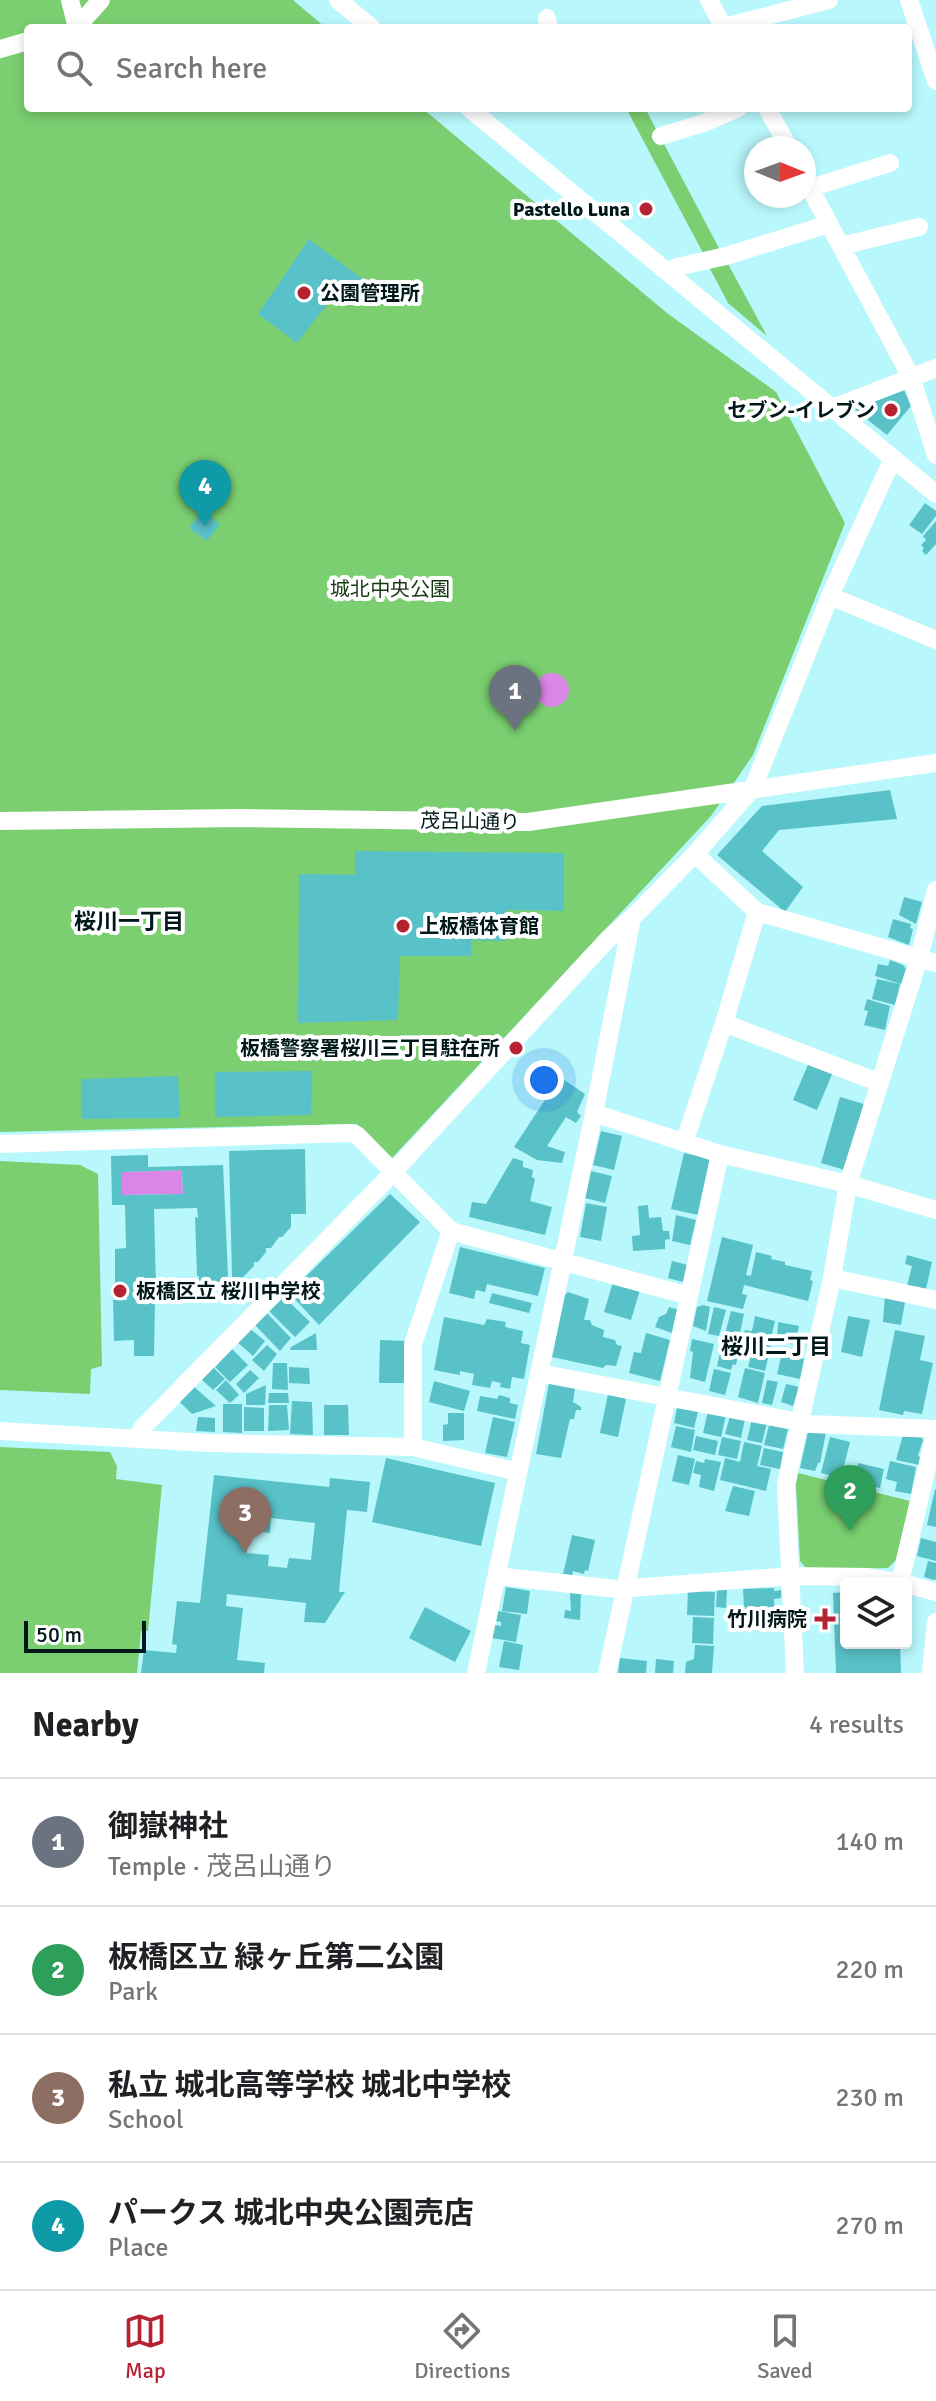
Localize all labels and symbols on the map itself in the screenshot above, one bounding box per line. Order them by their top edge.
north arrow [744,136,816,208]
place label: Pastello Luna [513,197,630,222]
marker: Pastello Luna [637,200,655,218]
place label: 公園管理所 [320,281,420,306]
marker: 公園管理所 [295,284,313,302]
place label: セブン-イレブン [727,398,875,423]
marker: セブン-イレブン [882,401,900,419]
pin: 4 [179,460,231,526]
park label: 城北中央公園 [330,577,450,602]
pin: 1 [489,665,541,731]
street label: 茂呂山通り [420,808,520,835]
district label: 桜川一丁目 [74,908,184,935]
place label: 上板橋体育館 [419,914,539,939]
marker: 上板橋体育館 [394,917,412,935]
place label: 板橋警察署桜川三丁目駐在所 [240,1036,500,1061]
marker: 板橋警察署桜川三丁目駐在所 [507,1039,525,1057]
your location [524,1060,564,1100]
place label: 板橋区立 桜川中学校 [136,1279,320,1304]
marker: 板橋区立 桜川中学校 [111,1282,129,1300]
district label: 桜川二丁目 [721,1333,831,1360]
pin: 2 [824,1465,876,1531]
pin: 3 [219,1487,271,1553]
place label: 竹川病院 [727,1607,807,1632]
marker: 竹川病院 [814,1608,836,1630]
scale bar [24,1617,146,1653]

